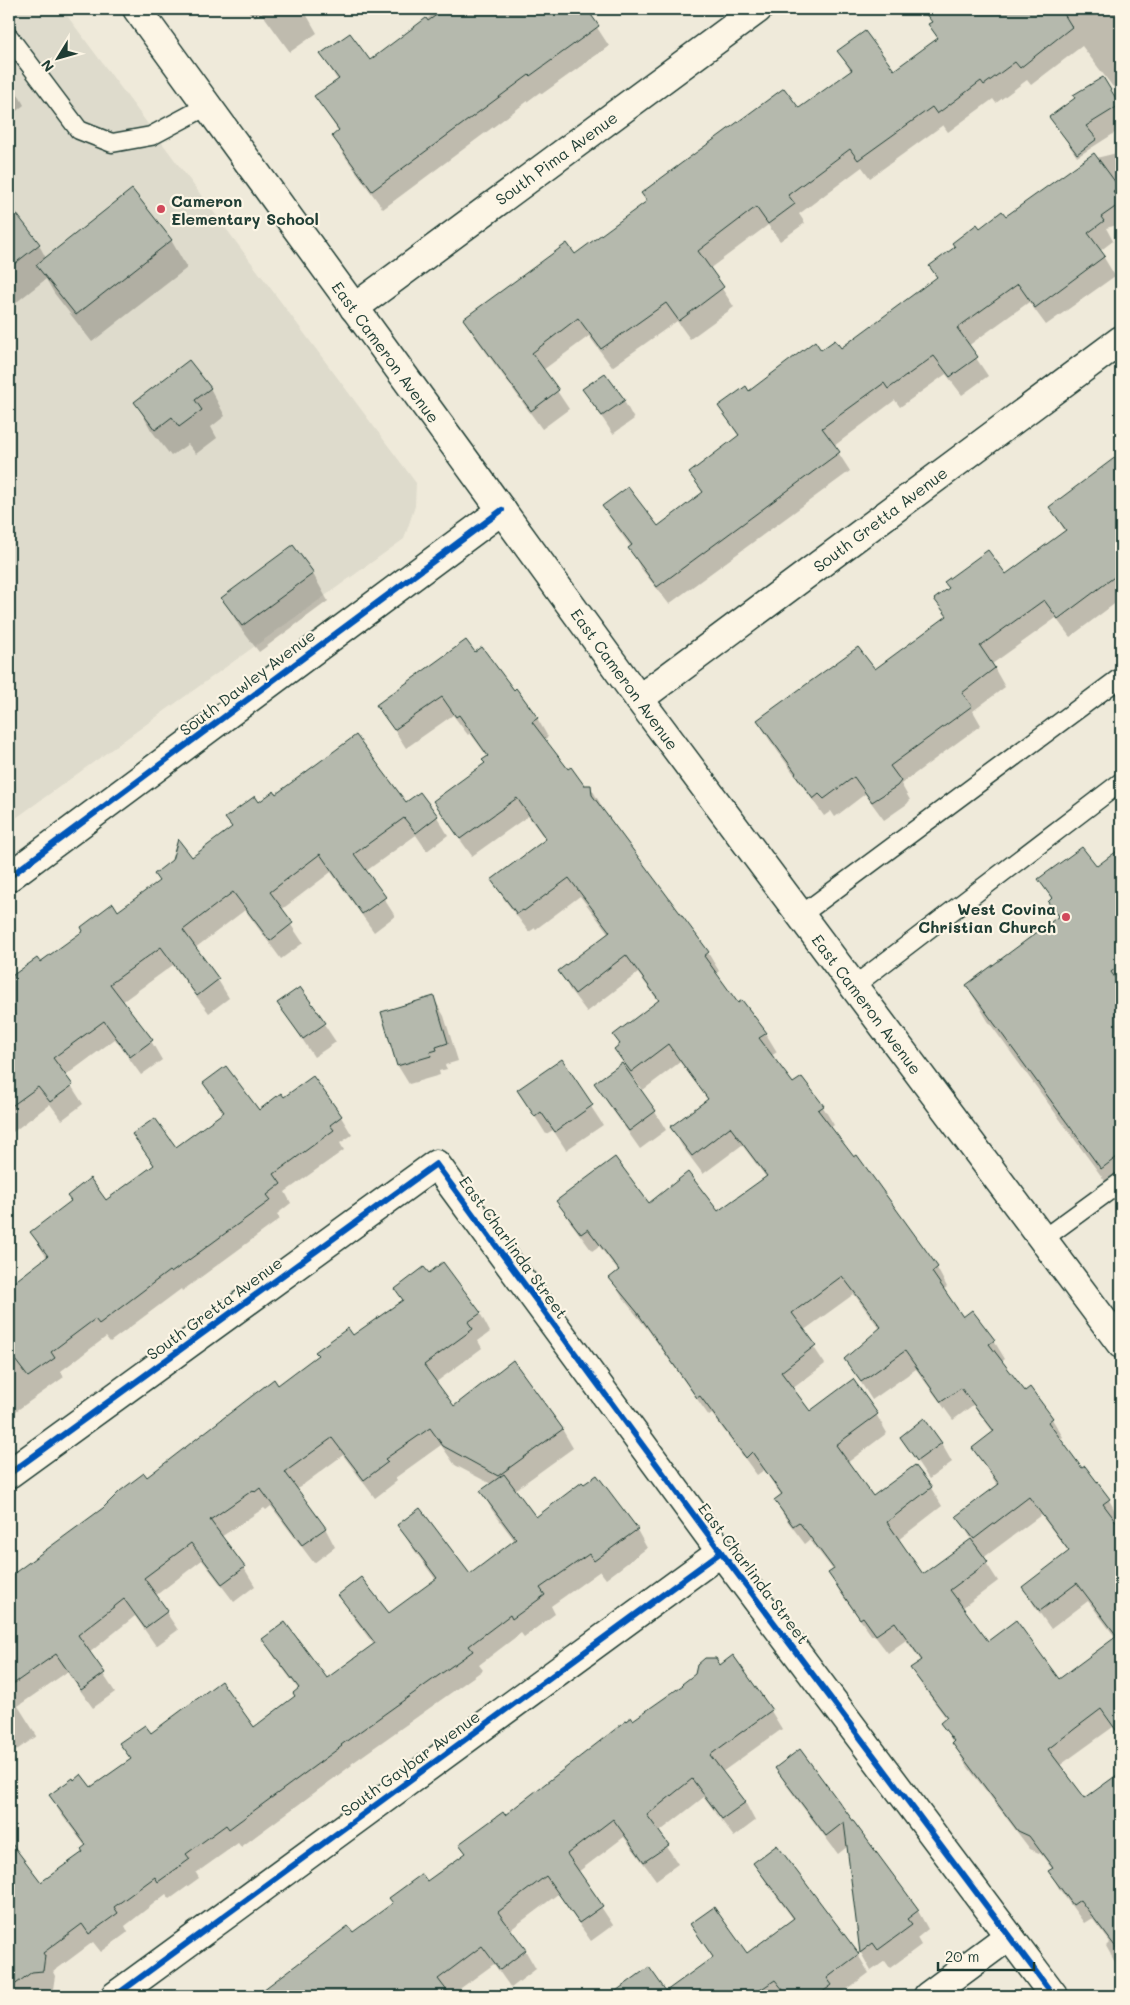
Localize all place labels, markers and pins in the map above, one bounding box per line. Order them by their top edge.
place label: Cameron Elementary School [171,190,319,229]
marker: Cameron Elementary School [155,203,167,215]
place label: West Covina Christian Church [918,898,1056,937]
marker: West Covina Christian Church [1060,911,1072,923]

